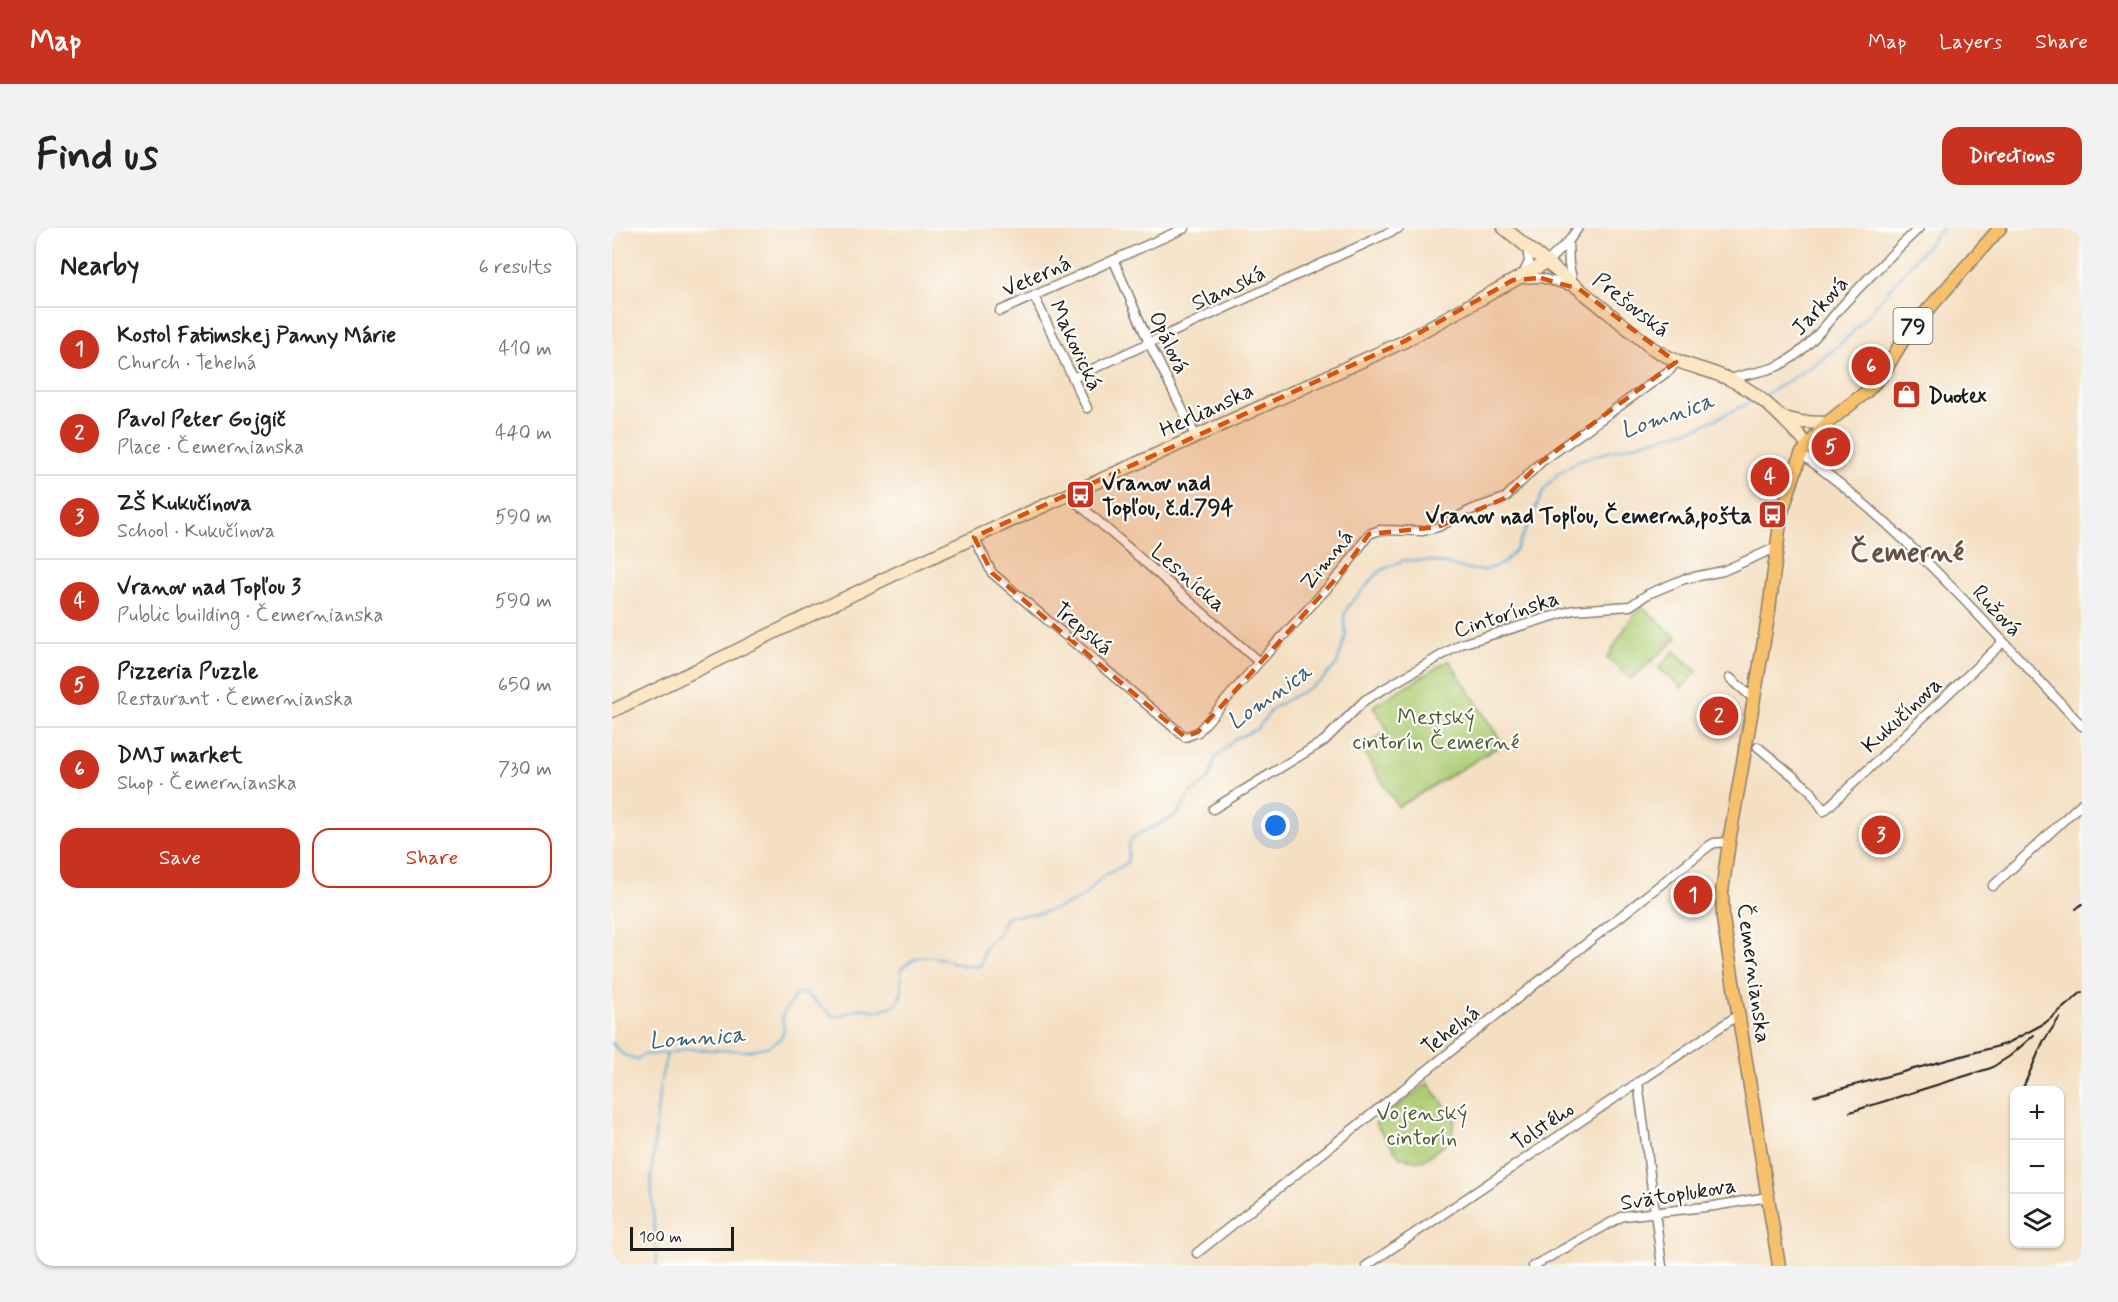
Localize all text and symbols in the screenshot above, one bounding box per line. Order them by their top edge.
text: Map [30,24,81,61]
text: Map [1868,28,1906,56]
text: Layers [1939,28,2002,56]
text: Share [2035,28,2088,56]
button: Directions [1942,127,2082,185]
text: Find us [36,129,158,184]
street label: Veterná [998,249,1076,304]
text: Nearby [60,250,139,284]
text: 6 results [479,254,552,281]
street label: Slanská [1187,260,1270,318]
street label: Prešovská [1587,267,1675,344]
street label: Jarková [1786,271,1855,342]
street label: Makovická [1042,296,1108,396]
street label: Opálová [1142,307,1195,379]
road number: 79 [1894,308,1932,344]
text: Kostol Fatimskej Panny Márie [117,322,396,350]
text: 1 [75,336,84,363]
text: 410 m [498,336,552,363]
pin: 6 [1852,344,1890,388]
text: Church · Tehelná [117,350,256,377]
street label: Herlianska [1155,377,1258,445]
shop icon: Duotex [1891,379,1923,411]
place label: Duotex [1928,383,1987,411]
water label: Lomnica [1617,386,1720,447]
text: Pavol Peter Gojgič [117,406,286,434]
text: 2 [75,420,84,447]
text: 440 m [495,420,552,447]
pin: 5 [1812,424,1850,470]
text: Place · Čemernianska [117,434,304,461]
pin: 4 [1750,454,1790,500]
place label: Vranov nad Topľou, č.d.794 [1102,470,1233,523]
bus stop icon: Vranov nad Topľou, č.d.794 [1065,479,1097,511]
text: ZŠ Kukučínova [117,490,252,518]
bus stop icon: Vranov nad Topľou, Čemerná,pošta [1757,499,1789,531]
place label: Vranov nad Topľou, Čemerná,pošta [1425,502,1752,531]
text: 3 [75,504,84,531]
text: 590 m [495,504,552,531]
text: School · Kukučínova [117,518,275,545]
street label: Zimná [1295,524,1361,596]
district label: Čemerné [1850,535,1965,572]
street label: Lesnícka [1144,538,1231,619]
text: Vranov nad Topľou 3 [117,574,301,602]
street label: Ružová [1965,579,2028,643]
street label: Cintorínska [1450,585,1563,645]
text: 4 [74,588,85,615]
text: 590 m [495,588,552,615]
street label: Trepská [1047,596,1118,663]
text: Public building · Čemernianska [117,602,383,629]
water label: Lomnica [1222,656,1319,738]
text: Pizzeria Puzzle [117,658,258,686]
street label: Kukučínova [1856,671,1949,760]
text: 5 [74,672,86,699]
text: 650 m [498,672,552,699]
text: Restaurant · Čemernianska [117,686,353,713]
pin: 2 [1700,694,1738,738]
park label: Mestský cintorín Čemerné [1353,704,1520,757]
text: DMJ market [117,742,242,770]
text: 6 [74,756,85,783]
text: 730 m [498,756,552,783]
text: Shop · Čemernianska [117,770,297,797]
your location [1261,811,1290,840]
pin: 3 [1862,812,1900,858]
button: Save [60,828,300,888]
button: Share [312,828,552,888]
pin: 1 [1674,872,1712,918]
street label: Čemernianska [1729,902,1778,1045]
street label: Tehelná [1416,999,1486,1062]
water label: Lomnica [648,1020,748,1057]
map controls [2010,1086,2064,1248]
button: + [2010,1086,2064,1140]
street label: Tolstého [1506,1096,1580,1158]
park label: Vojenský cintorín [1376,1100,1468,1153]
button: − [2010,1140,2064,1194]
street label: Svätoplukova [1618,1172,1738,1218]
button: layers [2010,1194,2064,1248]
scale bar [630,1224,734,1252]
text: 100 m [639,1227,682,1248]

